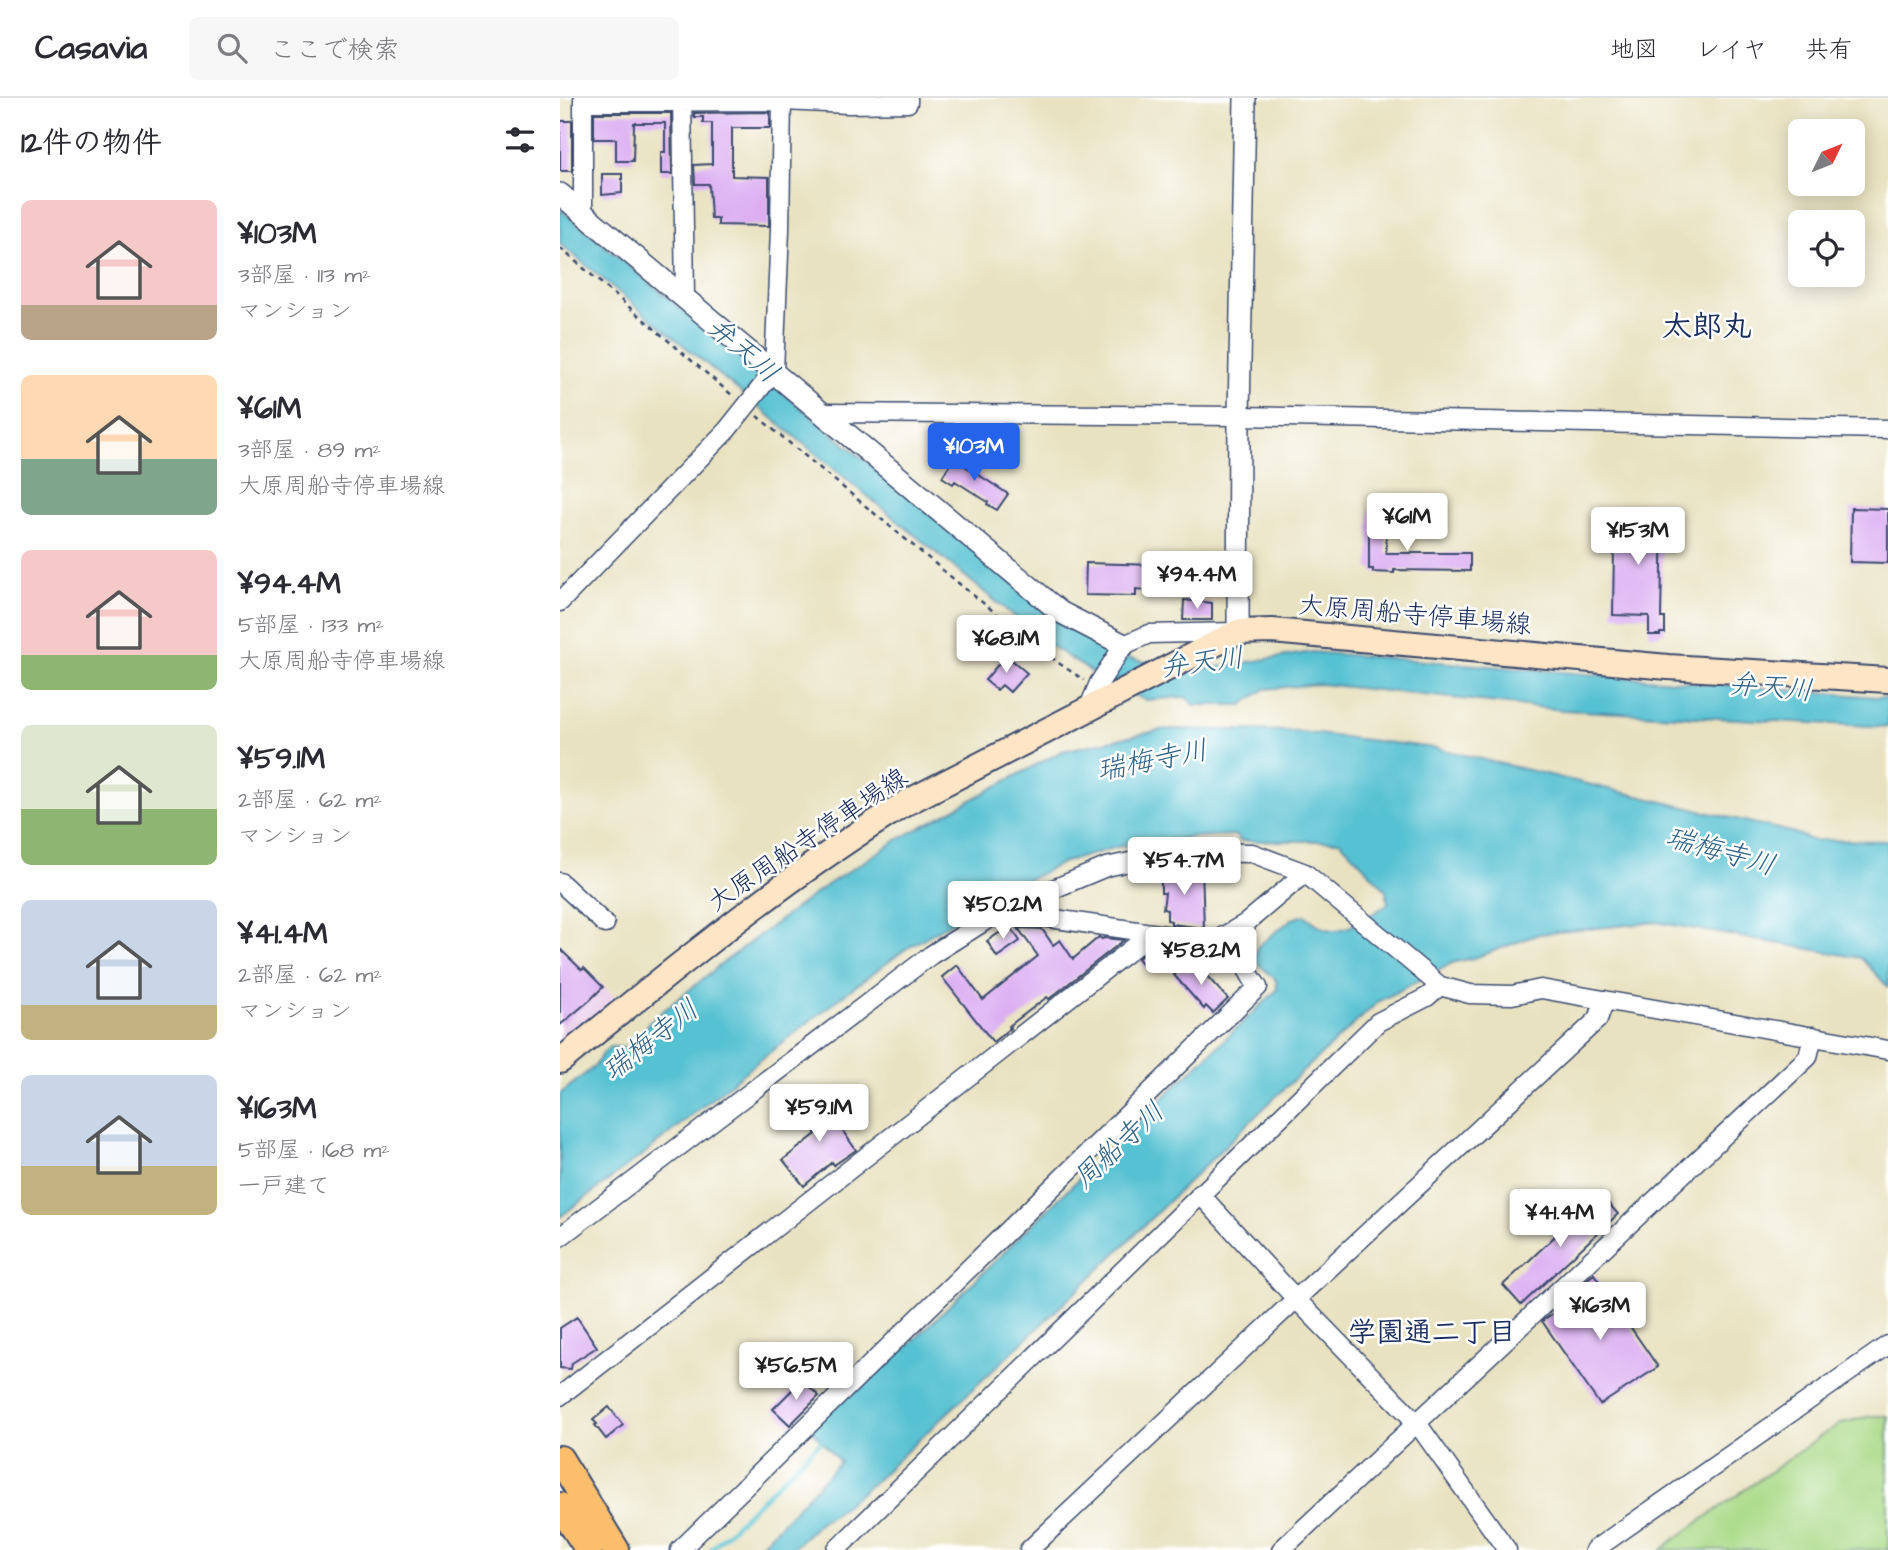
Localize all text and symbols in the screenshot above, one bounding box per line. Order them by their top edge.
search box [189,17,679,80]
text: Casavia [35,25,147,71]
icon: search [213,29,251,67]
text: ここで検索 [269,32,399,68]
text: 地図 [1610,33,1658,67]
text: レイヤ [1696,33,1767,67]
text: 共有 [1805,33,1853,67]
north arrow [1788,119,1866,196]
map controls [1788,119,1865,287]
icon: filters [501,121,539,159]
text: 12件の物件 [21,122,162,164]
button: locate [1788,210,1865,287]
text: ¥103M [238,213,317,255]
icon: home [77,228,161,312]
text: 3部屋 · 113 m² [238,259,371,291]
text: マンション [238,295,352,327]
district label: 太郎丸 [1662,306,1752,348]
water label: 弁天川 [699,308,788,392]
text: ¥61M [238,388,302,430]
icon: home [77,403,161,487]
pin: ¥103M [925,424,1023,483]
text: ¥103M [944,430,1004,462]
text: 3部屋 · 89 m² [238,434,381,466]
text: 大原周船寺停車場線 [238,470,445,502]
pin: ¥61M [1366,494,1448,553]
text: ¥61M [1383,500,1431,532]
pin: ¥153M [1589,508,1687,567]
text: ¥153M [1607,514,1669,546]
pin: ¥94.4M [1140,552,1254,611]
text: ¥94.4M [1158,558,1236,590]
text: ¥94.4M [238,563,341,605]
icon: home [77,578,161,662]
street label: 大原周船寺停車場線 [1297,587,1533,643]
text: 5部屋 · 133 m² [238,609,384,641]
pin: ¥68.1M [949,616,1063,675]
text: ¥68.1M [973,622,1039,654]
water label: 弁天川 [1158,638,1246,687]
text: 大原周船寺停車場線 [238,645,445,677]
water label: 弁天川 [1727,664,1814,711]
water label: 瑞梅寺川 [1094,731,1211,790]
text: ¥59.1M [238,738,325,780]
icon: home [77,753,161,837]
street label: 大原周船寺停車場線 [700,759,915,920]
text: 2部屋 · 62 m² [238,784,382,816]
water label: 瑞梅寺川 [1661,817,1780,886]
text: マンション [238,820,352,852]
pin: ¥54.7M [1127,838,1241,897]
text: ¥54.7M [1144,844,1224,876]
pin: ¥50.2M [946,882,1060,941]
text: ¥50.2M [964,888,1042,920]
text: ¥41.4M [238,913,328,955]
icon: home [77,928,161,1012]
pin: ¥58.2M [1144,928,1258,987]
text: ¥58.2M [1162,934,1240,966]
text: 2部屋 · 62 m² [238,959,382,991]
water label: 瑞梅寺川 [595,990,707,1090]
text: マンション [238,995,352,1027]
pin: ¥59.1M [762,1084,876,1144]
text: ¥163M [238,1088,317,1130]
text: ¥59.1M [786,1091,852,1123]
water label: 周船寺川 [1065,1093,1173,1198]
icon: home [77,1103,161,1187]
text: 5部屋 · 168 m² [238,1134,390,1166]
text: 一戸建て [238,1170,330,1202]
pin: ¥41.4M [1503,1190,1617,1249]
text: ¥41.4M [1526,1196,1594,1228]
pin: ¥163M [1551,1282,1649,1342]
text: ¥163M [1570,1289,1630,1321]
district label: 学園通二丁目 [1348,1313,1516,1352]
pin: ¥56.5M [739,1342,853,1402]
text: ¥56.5M [755,1349,837,1381]

